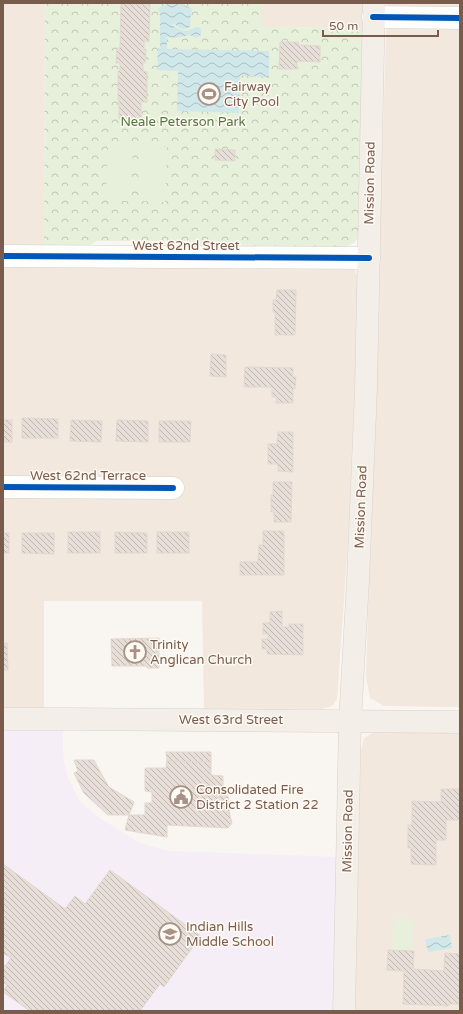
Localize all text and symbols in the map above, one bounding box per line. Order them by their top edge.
scale bar [323,12,438,38]
text: 50 m [329,19,358,33]
place label: Fairway City Pool [224,79,279,110]
sports icon: Fairway City Pool [196,81,222,107]
park label: Neale Peterson Park [120,114,246,130]
street label: Mission Road [361,141,379,225]
street label: West 62nd Street [132,238,240,254]
street label: Mission Road [352,465,370,549]
street label: West 62nd Terrace [30,468,146,484]
place label: Trinity Anglican Church [150,637,252,668]
church icon: Trinity Anglican Church [122,639,148,665]
street label: West 63rd Street [179,712,283,728]
place label: Consolidated Fire District 2 Station 22 [196,782,319,813]
public building icon: Consolidated Fire District 2 Station 22 [168,784,194,810]
street label: Mission Road [339,789,357,873]
place label: Indian Hills Middle School [186,919,274,950]
school or university icon: Indian Hills Middle School [157,921,183,947]

